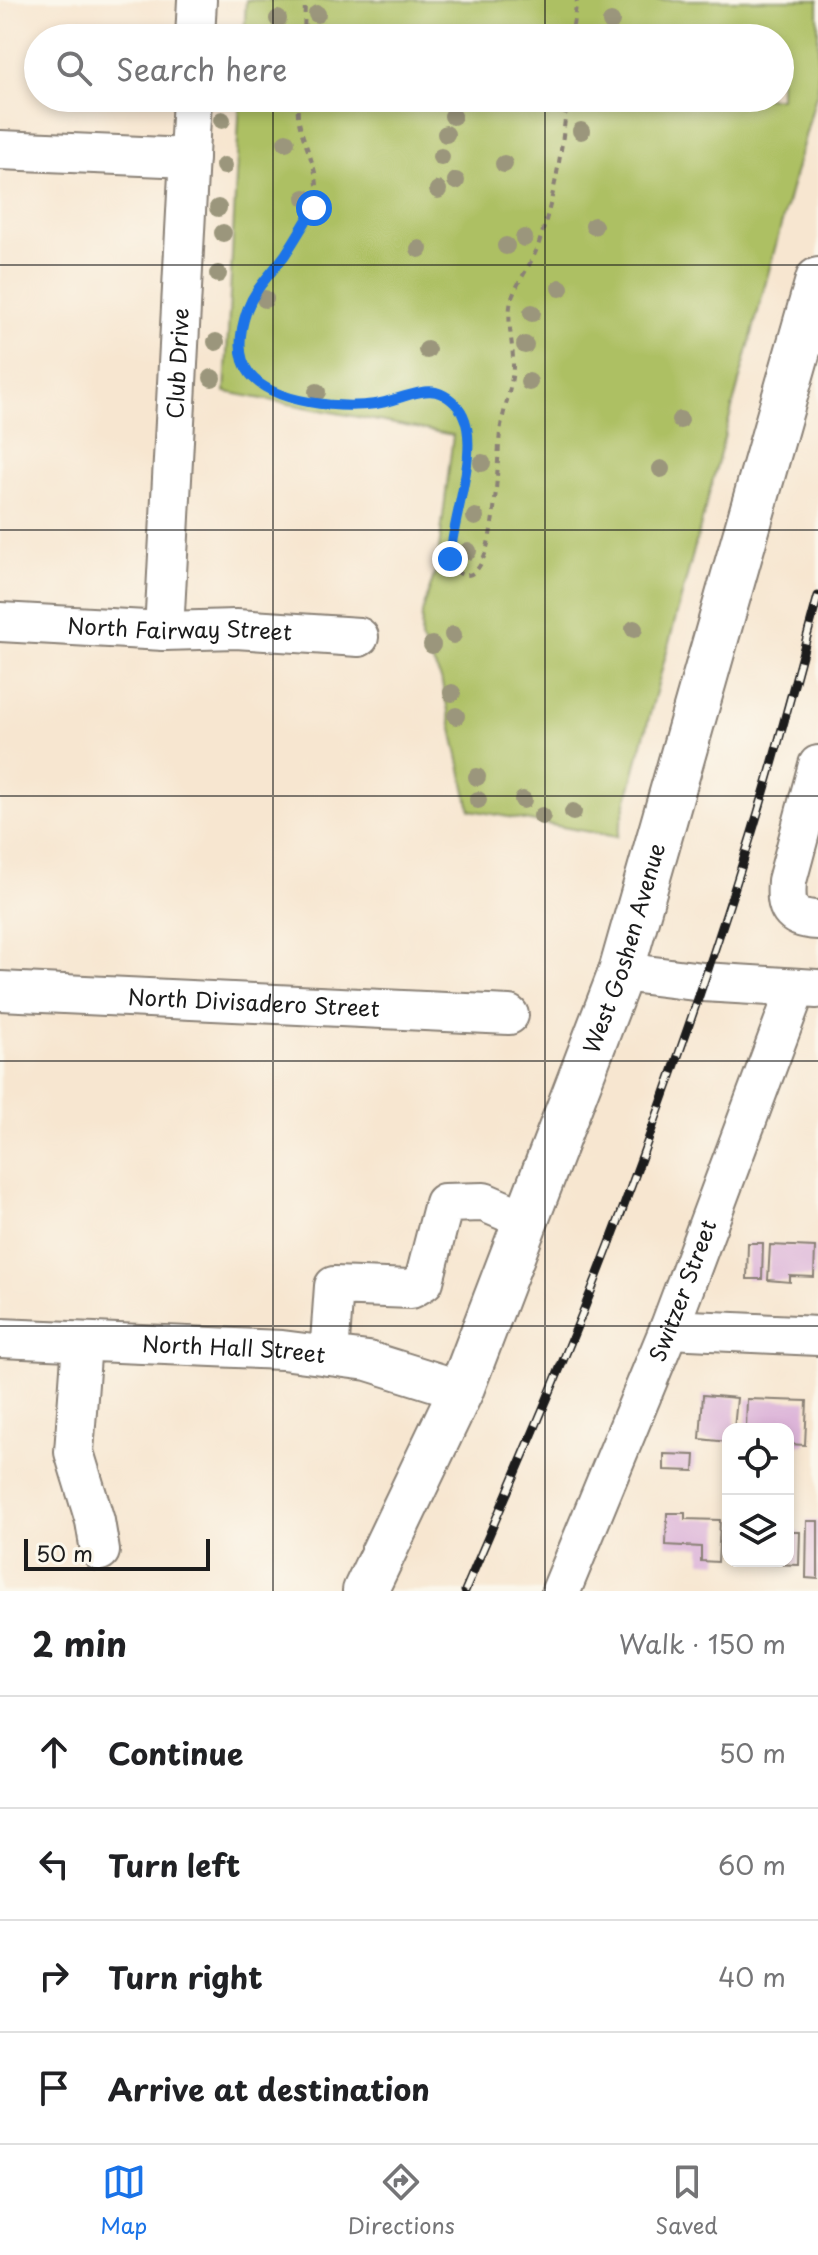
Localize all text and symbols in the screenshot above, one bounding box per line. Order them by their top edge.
search box [24,24,794,112]
icon: search [52,46,96,90]
text: Search here [116,46,288,91]
route start [296,190,332,226]
street label: Club Drive [157,307,196,420]
route end [432,541,468,577]
street label: North Fairway Street [67,608,293,648]
street label: West Goshen Avenue [573,839,672,1058]
street label: North Divisadero Street [127,979,380,1024]
street label: Switzer Street [639,1214,724,1366]
street label: North Hall Street [141,1326,327,1370]
map controls [722,1423,794,1567]
button: locate [722,1423,794,1495]
button: layers [722,1495,794,1567]
scale bar [24,1535,210,1571]
text: 50 m [36,1536,93,1569]
text: 2 min [32,1617,127,1669]
text: Walk · 150 m [619,1624,786,1663]
icon: ahead [32,1730,76,1774]
text: Continue [108,1730,243,1775]
text: 50 m [719,1733,786,1772]
icon: left [32,1842,76,1886]
text: Turn left [108,1842,240,1887]
text: 60 m [718,1845,786,1884]
icon: right [32,1954,76,1998]
text: Turn right [108,1954,263,1999]
text: 40 m [718,1957,786,1996]
icon: arrive [32,2066,76,2110]
text: Arrive at destination [108,2066,430,2111]
tab: Map [100,2160,147,2241]
tab: Directions [348,2160,455,2241]
tab: Saved [655,2160,718,2241]

